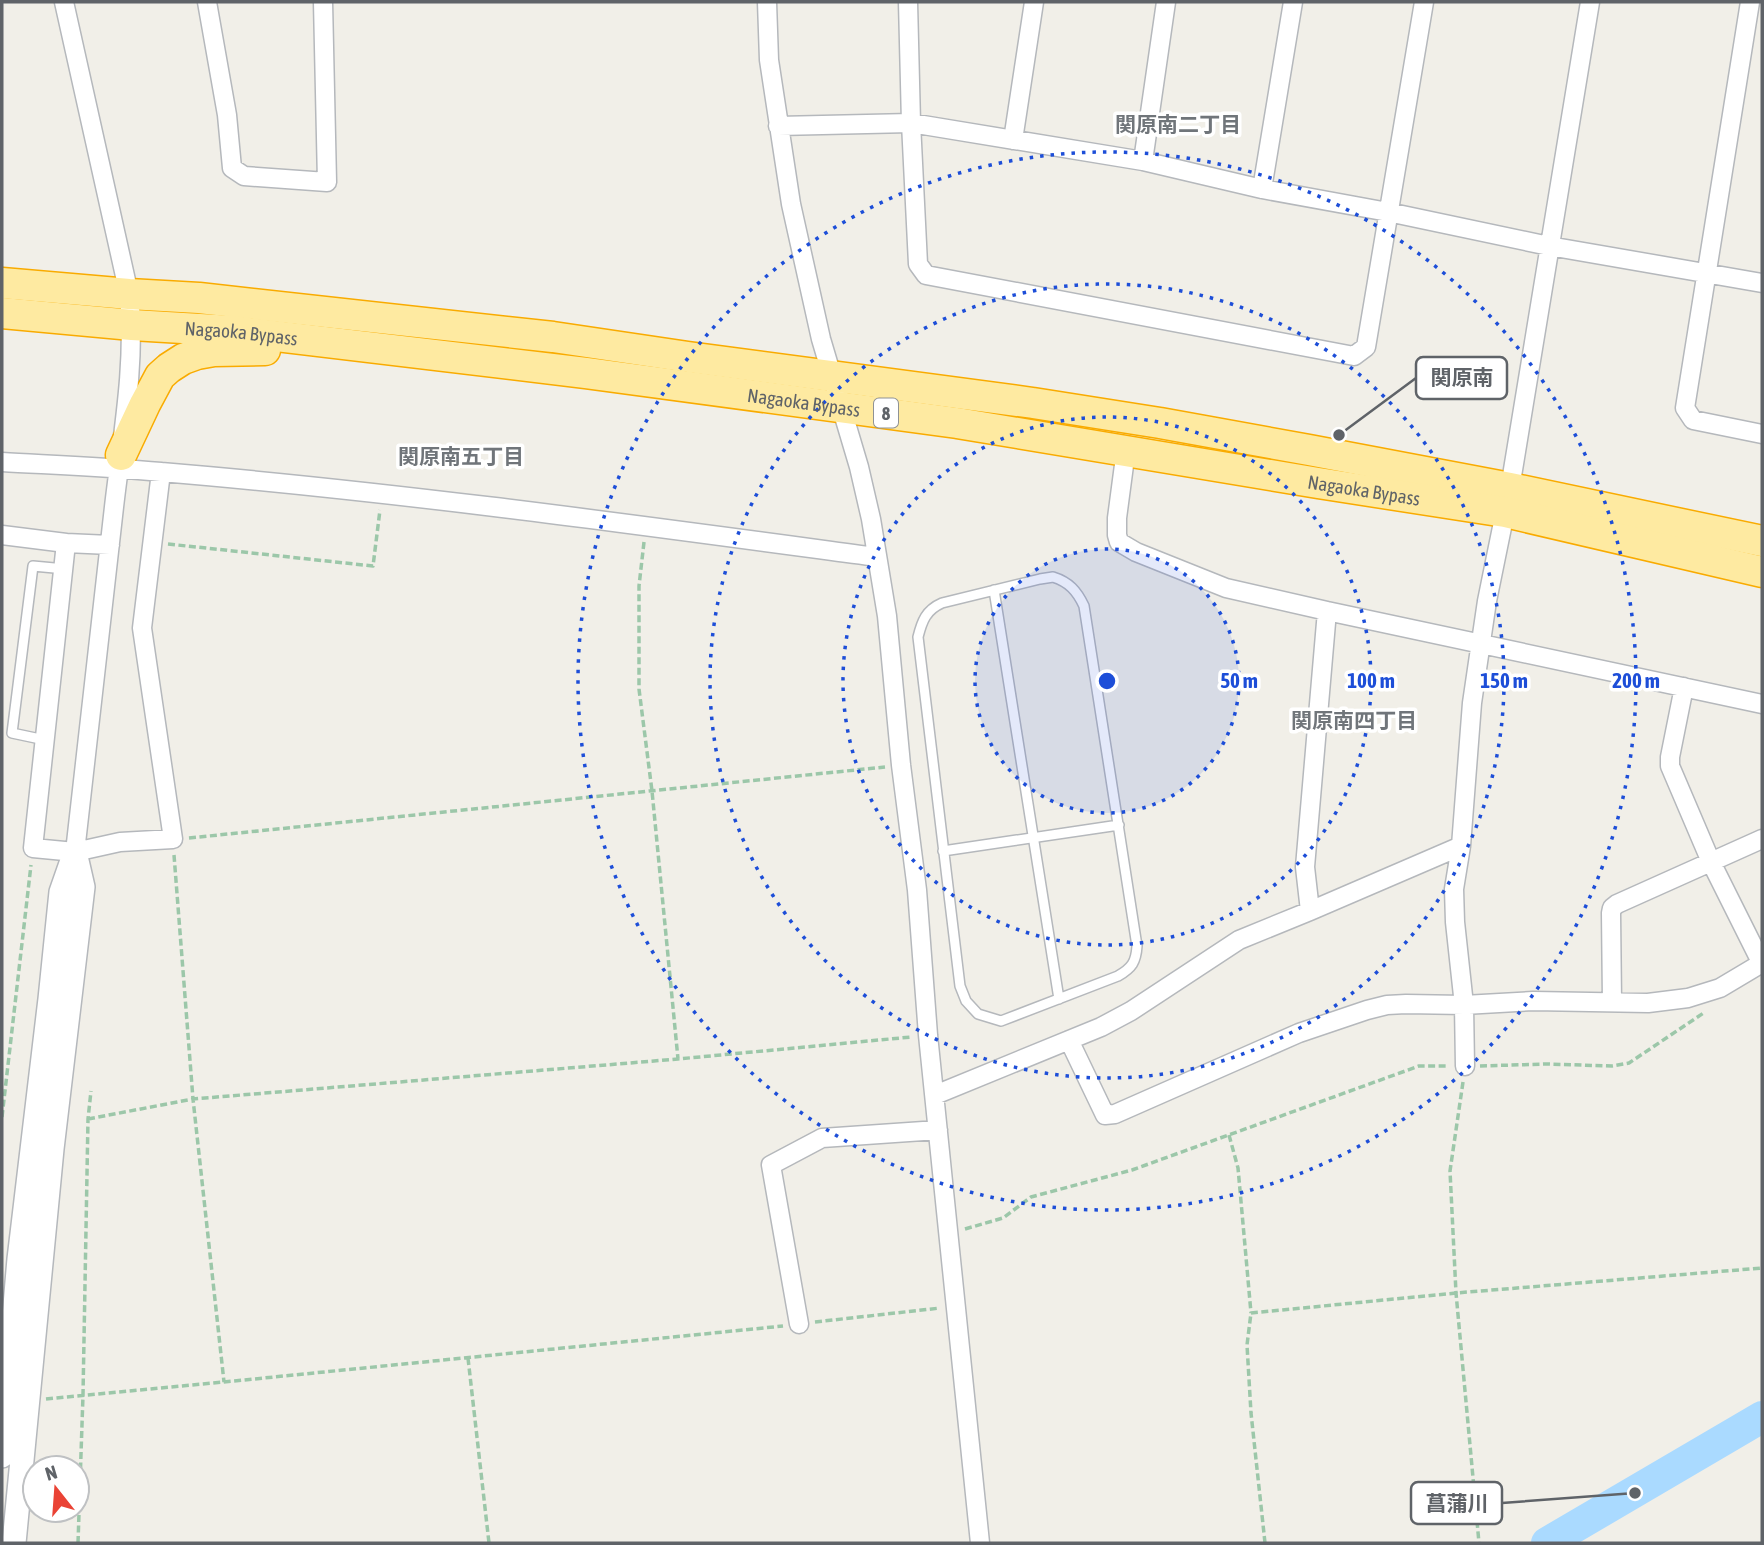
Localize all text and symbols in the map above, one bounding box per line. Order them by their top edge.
district label: 関原南二丁目 [1115,112,1241,136]
street label: Nagaoka Bypass [184,317,299,350]
callout: 関原南 [1416,357,1507,399]
text: 関原南 [1431,365,1494,389]
street label: Nagaoka Bypass [746,384,862,421]
road number: 8 [874,398,898,428]
district label: 関原南五丁目 [398,444,524,468]
street label: Nagaoka Bypass [1306,470,1422,510]
text: 50 m [1220,668,1258,692]
text: 100 m [1347,668,1395,692]
text: 150 m [1480,668,1528,692]
text: 200 m [1612,668,1660,692]
centre of rings [1095,669,1119,693]
district label: 関原南四丁目 [1291,708,1417,732]
north arrow [21,1454,91,1524]
text: N [42,1461,60,1485]
callout: 菖蒲川 [1411,1482,1502,1524]
text: 菖蒲川 [1426,1491,1489,1515]

